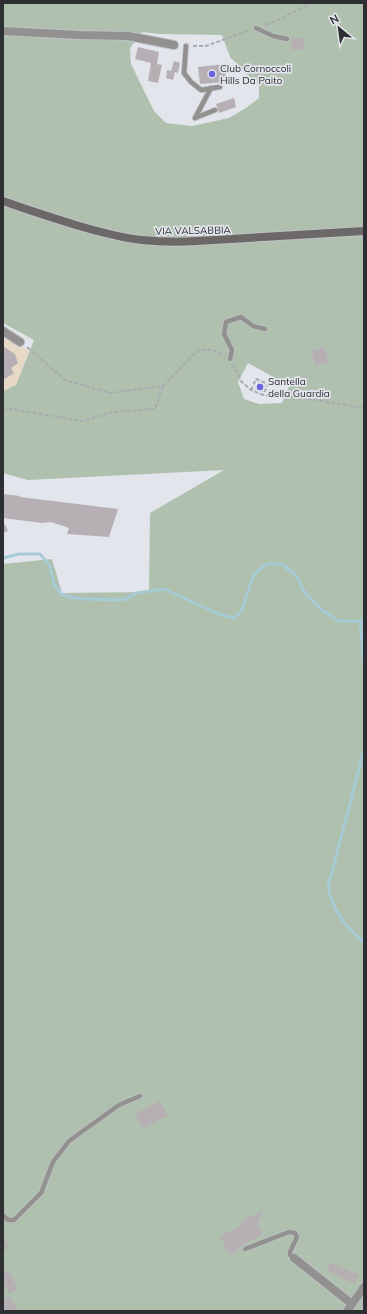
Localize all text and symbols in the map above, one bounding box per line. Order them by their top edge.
north arrow [319,8,359,48]
text: N [327,11,341,27]
place label: Club Cornoccoli Hills Da Paito [220,62,291,87]
marker: Club Cornoccoli Hills Da Paito [207,69,217,79]
street label: VIA VALSABBIA [155,223,232,238]
place label: Santella della Guardia [268,375,330,400]
marker: Santella della Guardia [255,382,265,392]

